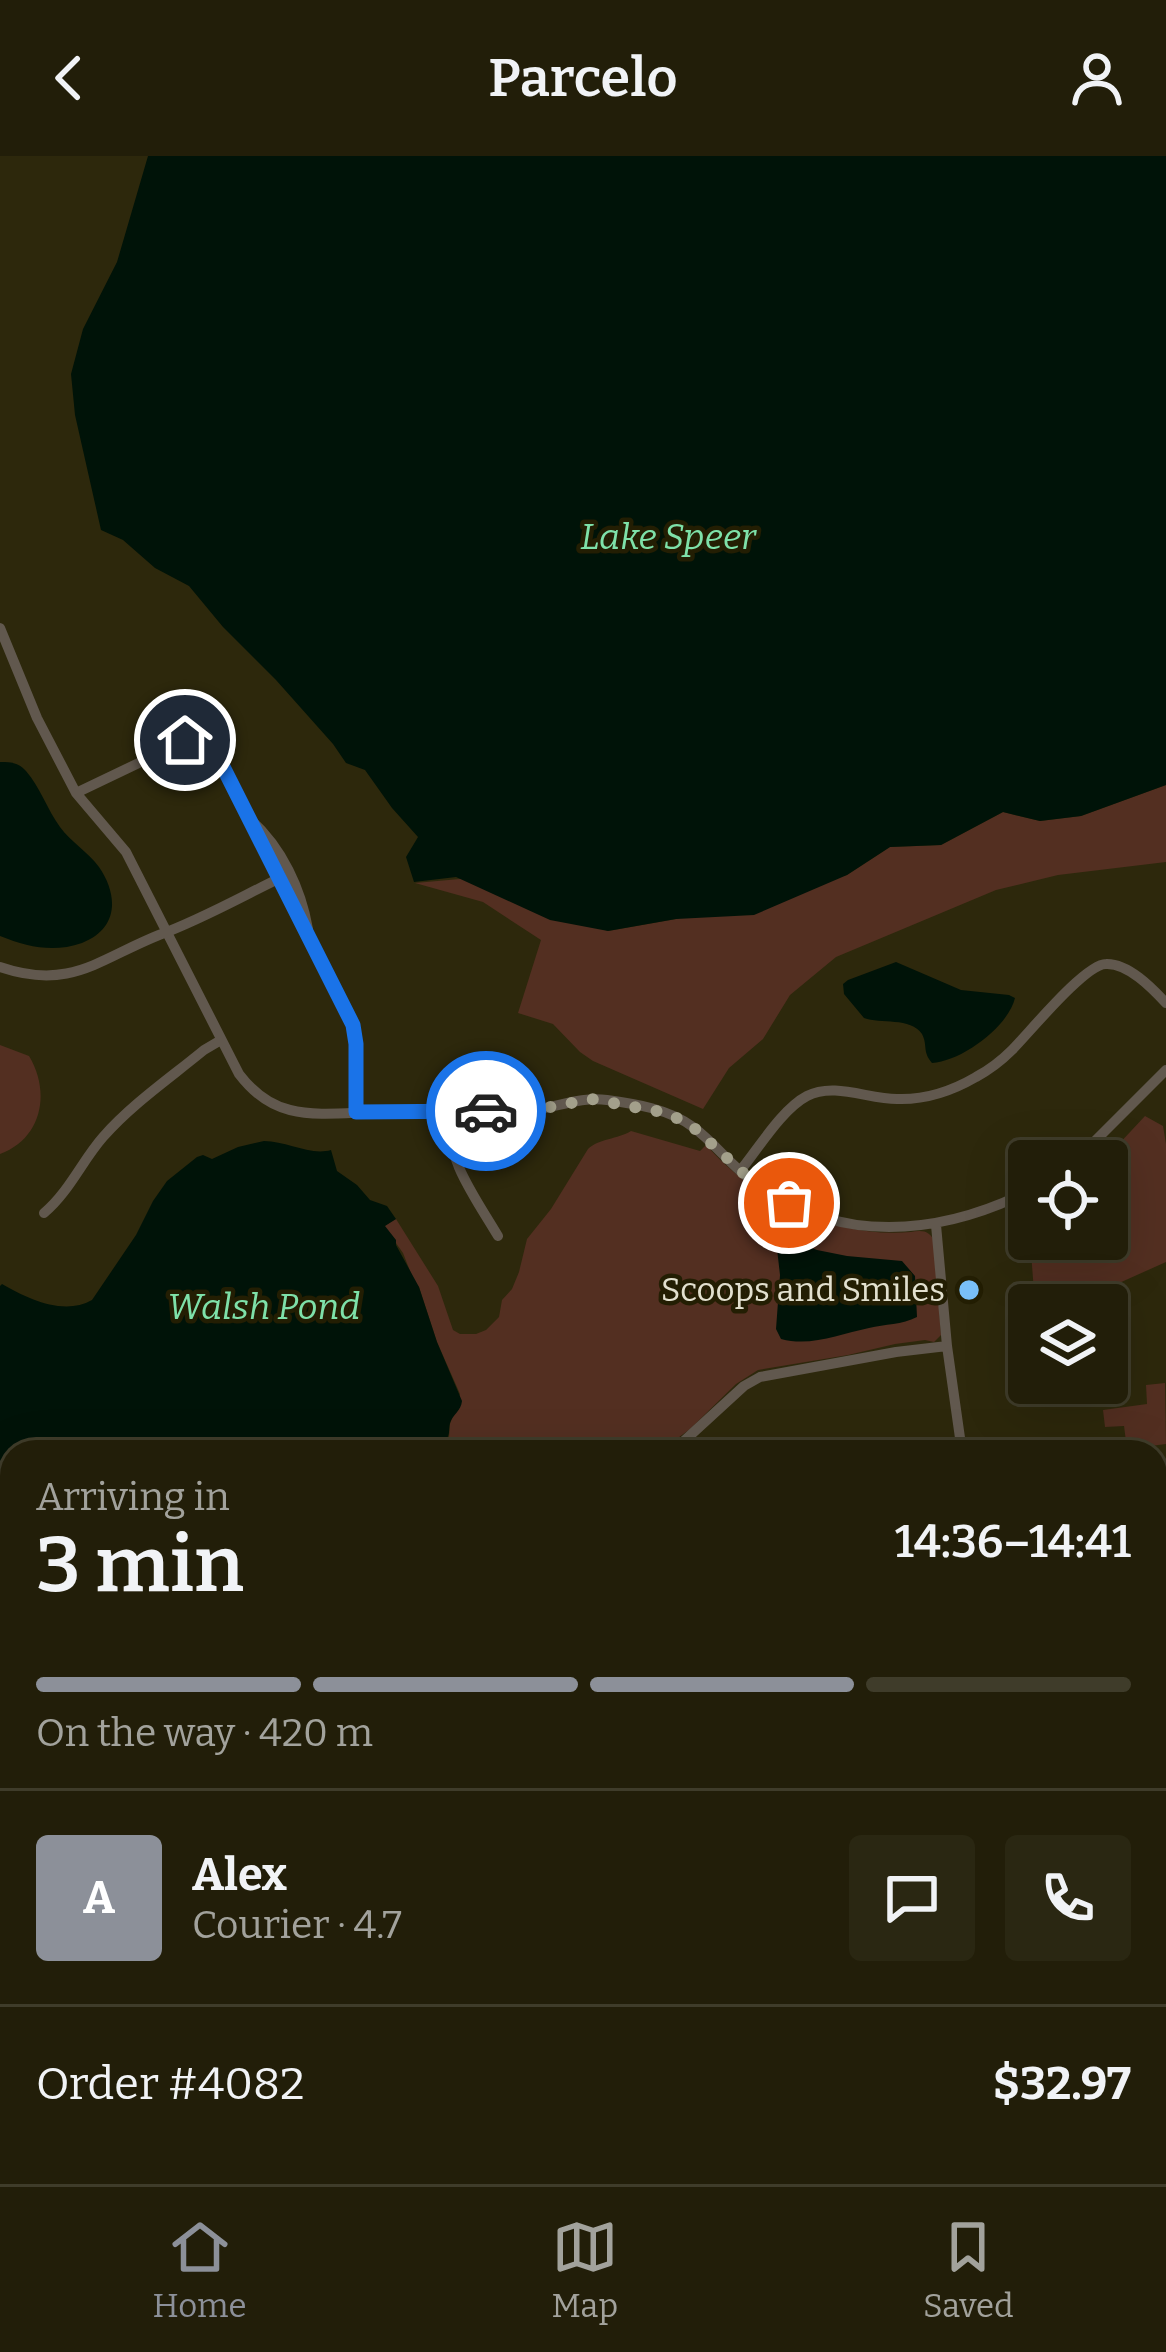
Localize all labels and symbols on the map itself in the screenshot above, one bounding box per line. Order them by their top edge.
water label: Lake Speer [580,515,757,559]
pin [134,689,236,791]
courier [426,1051,546,1171]
pin [738,1152,840,1254]
place label: Scoops and Smiles [661,1270,945,1310]
marker: Scoops and Smiles [956,1277,982,1303]
water label: Walsh Pond [168,1285,360,1329]

